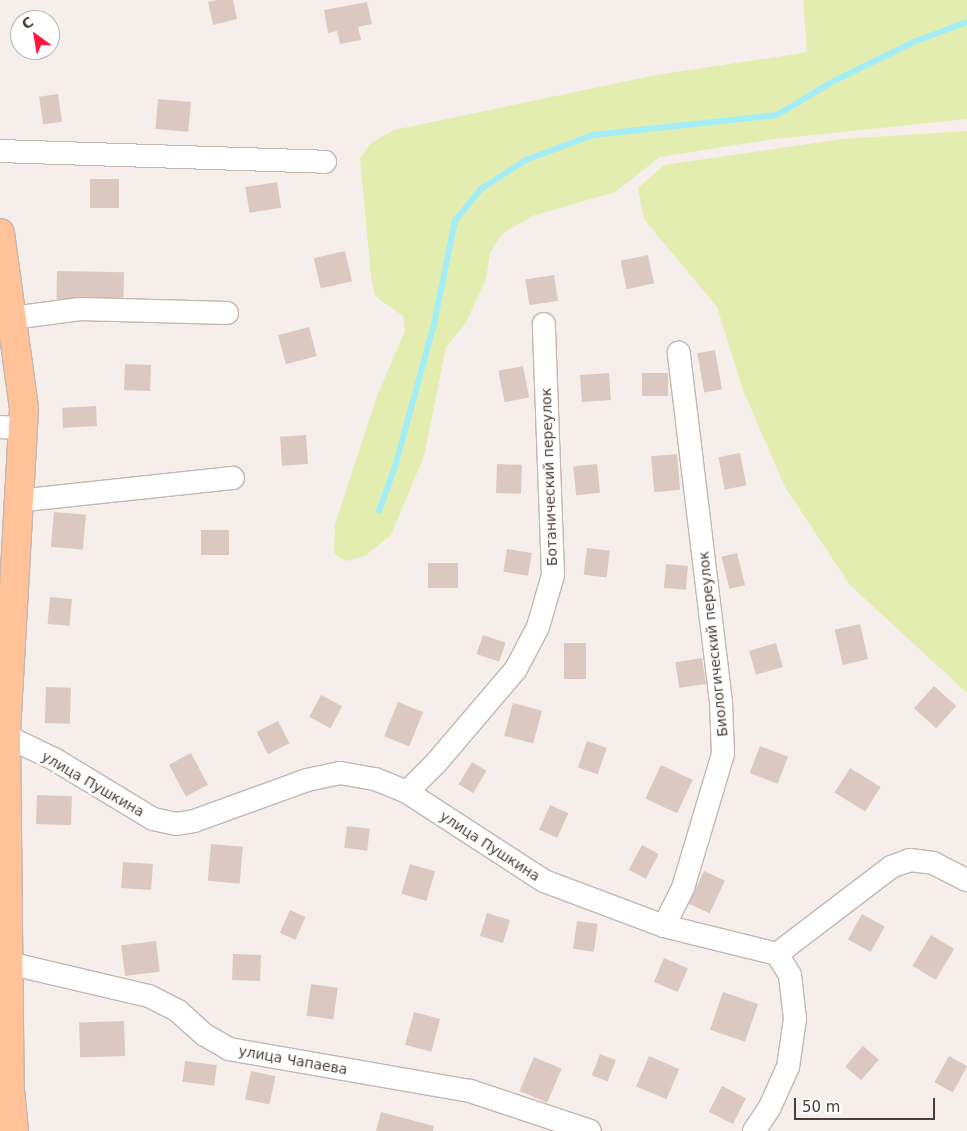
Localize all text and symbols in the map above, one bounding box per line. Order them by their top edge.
north arrow [10,10,60,60]
text: С [19,14,36,33]
street label: Ботанический переулок [537,388,561,566]
street label: Биологический переулок [695,550,731,738]
street label: улица Пушкина [39,748,147,820]
street label: улица Пушкина [437,807,543,885]
street label: улица Чапаева [237,1042,349,1078]
scale bar [797,1088,938,1120]
text: 50 m [802,1098,840,1116]

